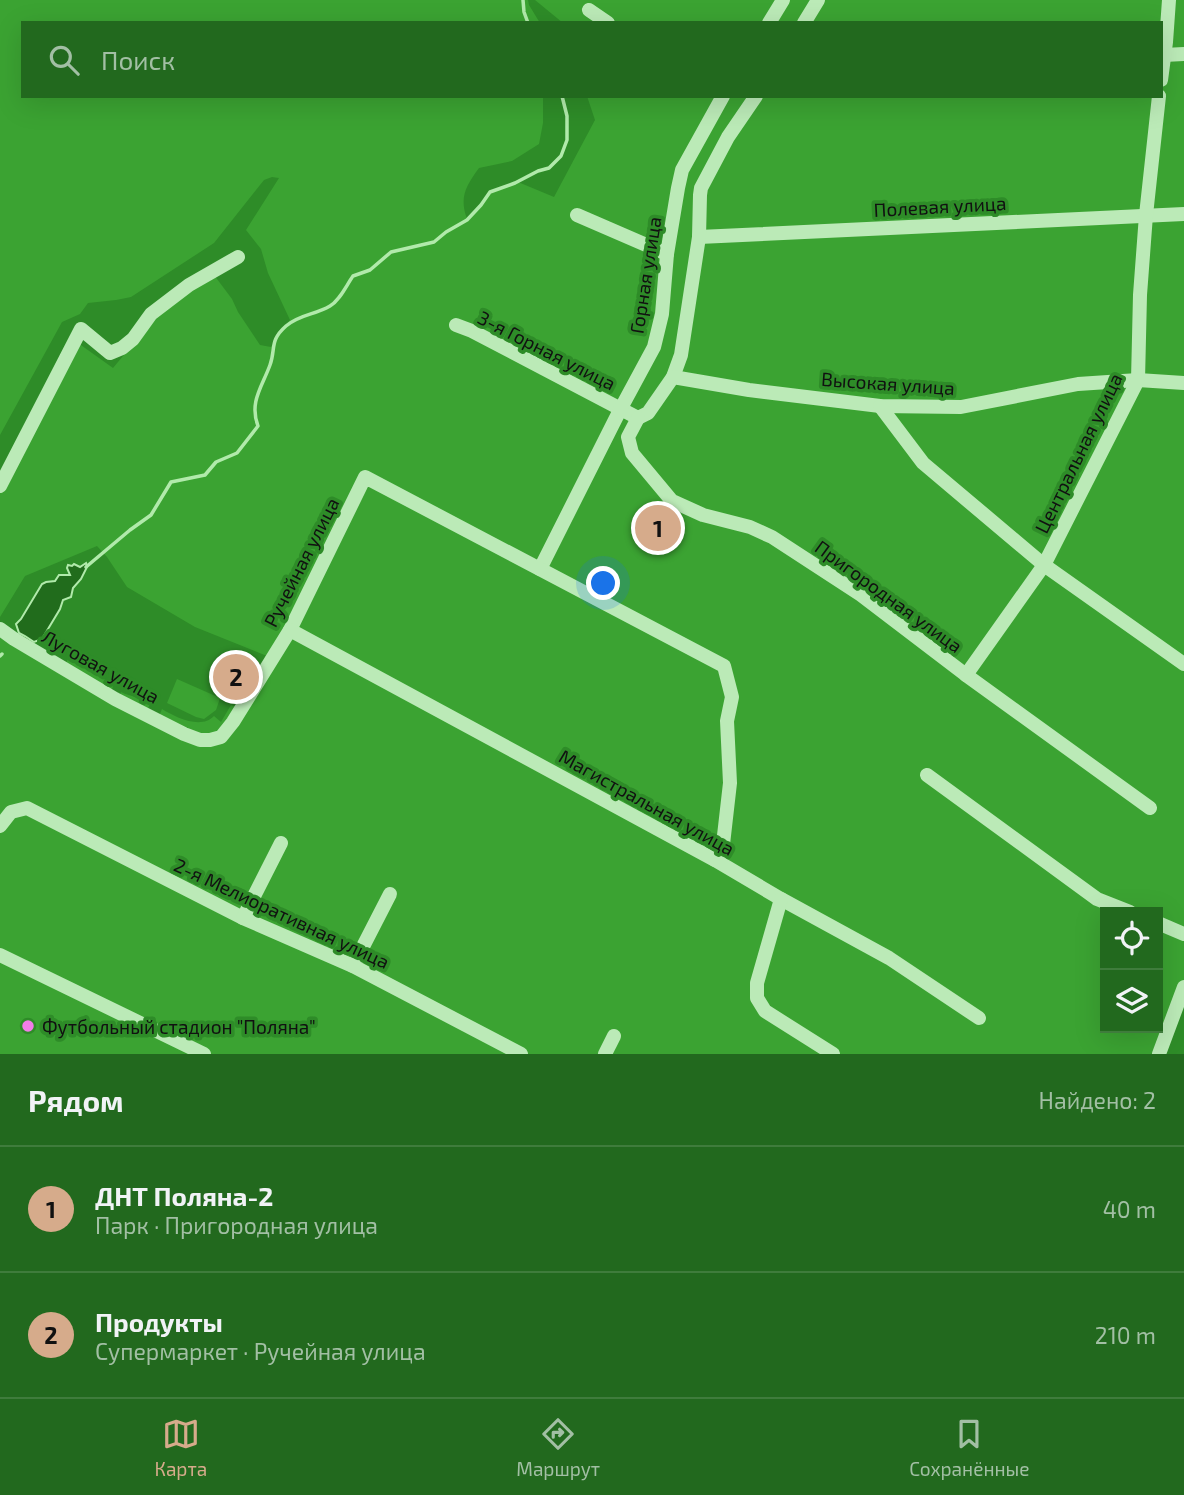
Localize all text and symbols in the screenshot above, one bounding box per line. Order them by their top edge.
search box [21,21,1163,98]
icon: search [45,41,83,79]
text: Поиск [101,44,175,75]
street label: Полевая улица [873,191,1007,222]
street label: Горная улица [624,215,667,335]
street label: 3-я Горная улица [474,305,620,396]
street label: Высокая улица [820,367,956,400]
street label: Центральная улица [1029,369,1128,537]
street label: Ручейная улица [259,494,344,631]
pin: 1 [635,502,681,554]
street label: Пригородная улица [810,535,967,658]
your location [586,566,620,600]
street label: Луговая улица [38,624,164,709]
pin: 2 [213,651,259,703]
street label: Магистральная улица [555,744,739,861]
street label: 2-я Мелиоративная улица [170,853,393,974]
map controls [1100,907,1163,1033]
button: locate [1100,907,1163,970]
button: layers [1100,970,1163,1033]
place label: Футбольный стадион "Поляна" [42,1015,316,1039]
marker: Футбольный стадион "Поляна" [20,1018,36,1034]
text: Рядом [28,1082,124,1118]
text: Найдено: 2 [1039,1086,1156,1114]
text: ДНТ Поляна-2 [95,1180,273,1211]
text: 1 [46,1195,56,1223]
text: 40 m [1103,1195,1156,1223]
text: Парк · Пригородная улица [95,1211,378,1239]
text: Продукты [95,1306,223,1337]
text: 2 [44,1321,58,1349]
text: 210 m [1095,1321,1156,1349]
text: Супермаркет · Ручейная улица [95,1337,426,1365]
tab: Карта [154,1415,207,1480]
tab: Маршрут [516,1415,600,1480]
tab: Сохранённые [909,1415,1030,1480]

